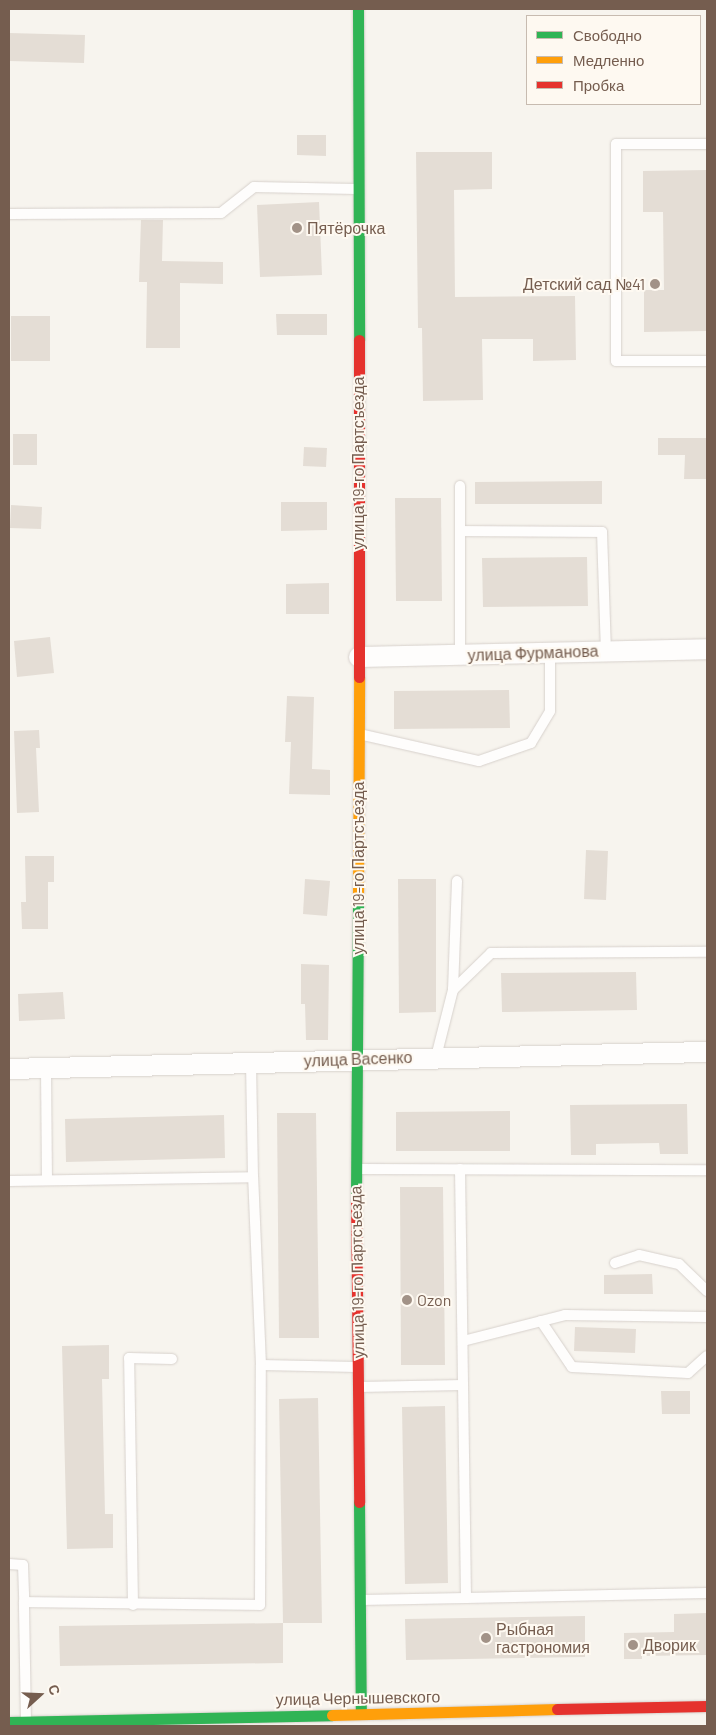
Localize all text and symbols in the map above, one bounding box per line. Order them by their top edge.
legend [526,15,701,105]
text: Свободно [573,26,642,44]
text: Медленно [573,51,644,69]
text: Пробка [573,76,624,94]
place label: Пятёрочка [307,218,385,238]
marker: Пятёрочка [291,222,303,234]
place label: Детский сад №41 [523,274,645,294]
marker: Детский сад №41 [649,278,661,290]
street label: улица 19-го Партсъезда [348,377,368,549]
street label: улица Фурманова [467,641,599,665]
street label: улица 19-го Партсъезда [348,782,368,954]
street label: улица Васенко [303,1048,413,1070]
street label: улица 19-го Партсъезда [346,1185,368,1359]
place label: Ozon [417,1290,451,1310]
marker: Ozon [401,1294,413,1306]
place label: Рыбная гастрономия [496,1619,590,1657]
marker: Рыбная гастрономия [480,1632,492,1644]
place label: Дворик [643,1635,696,1655]
marker: Дворик [627,1639,639,1651]
north arrow [15,1670,65,1720]
text: С [45,1682,64,1697]
street label: улица Чернышевского [276,1687,440,1709]

